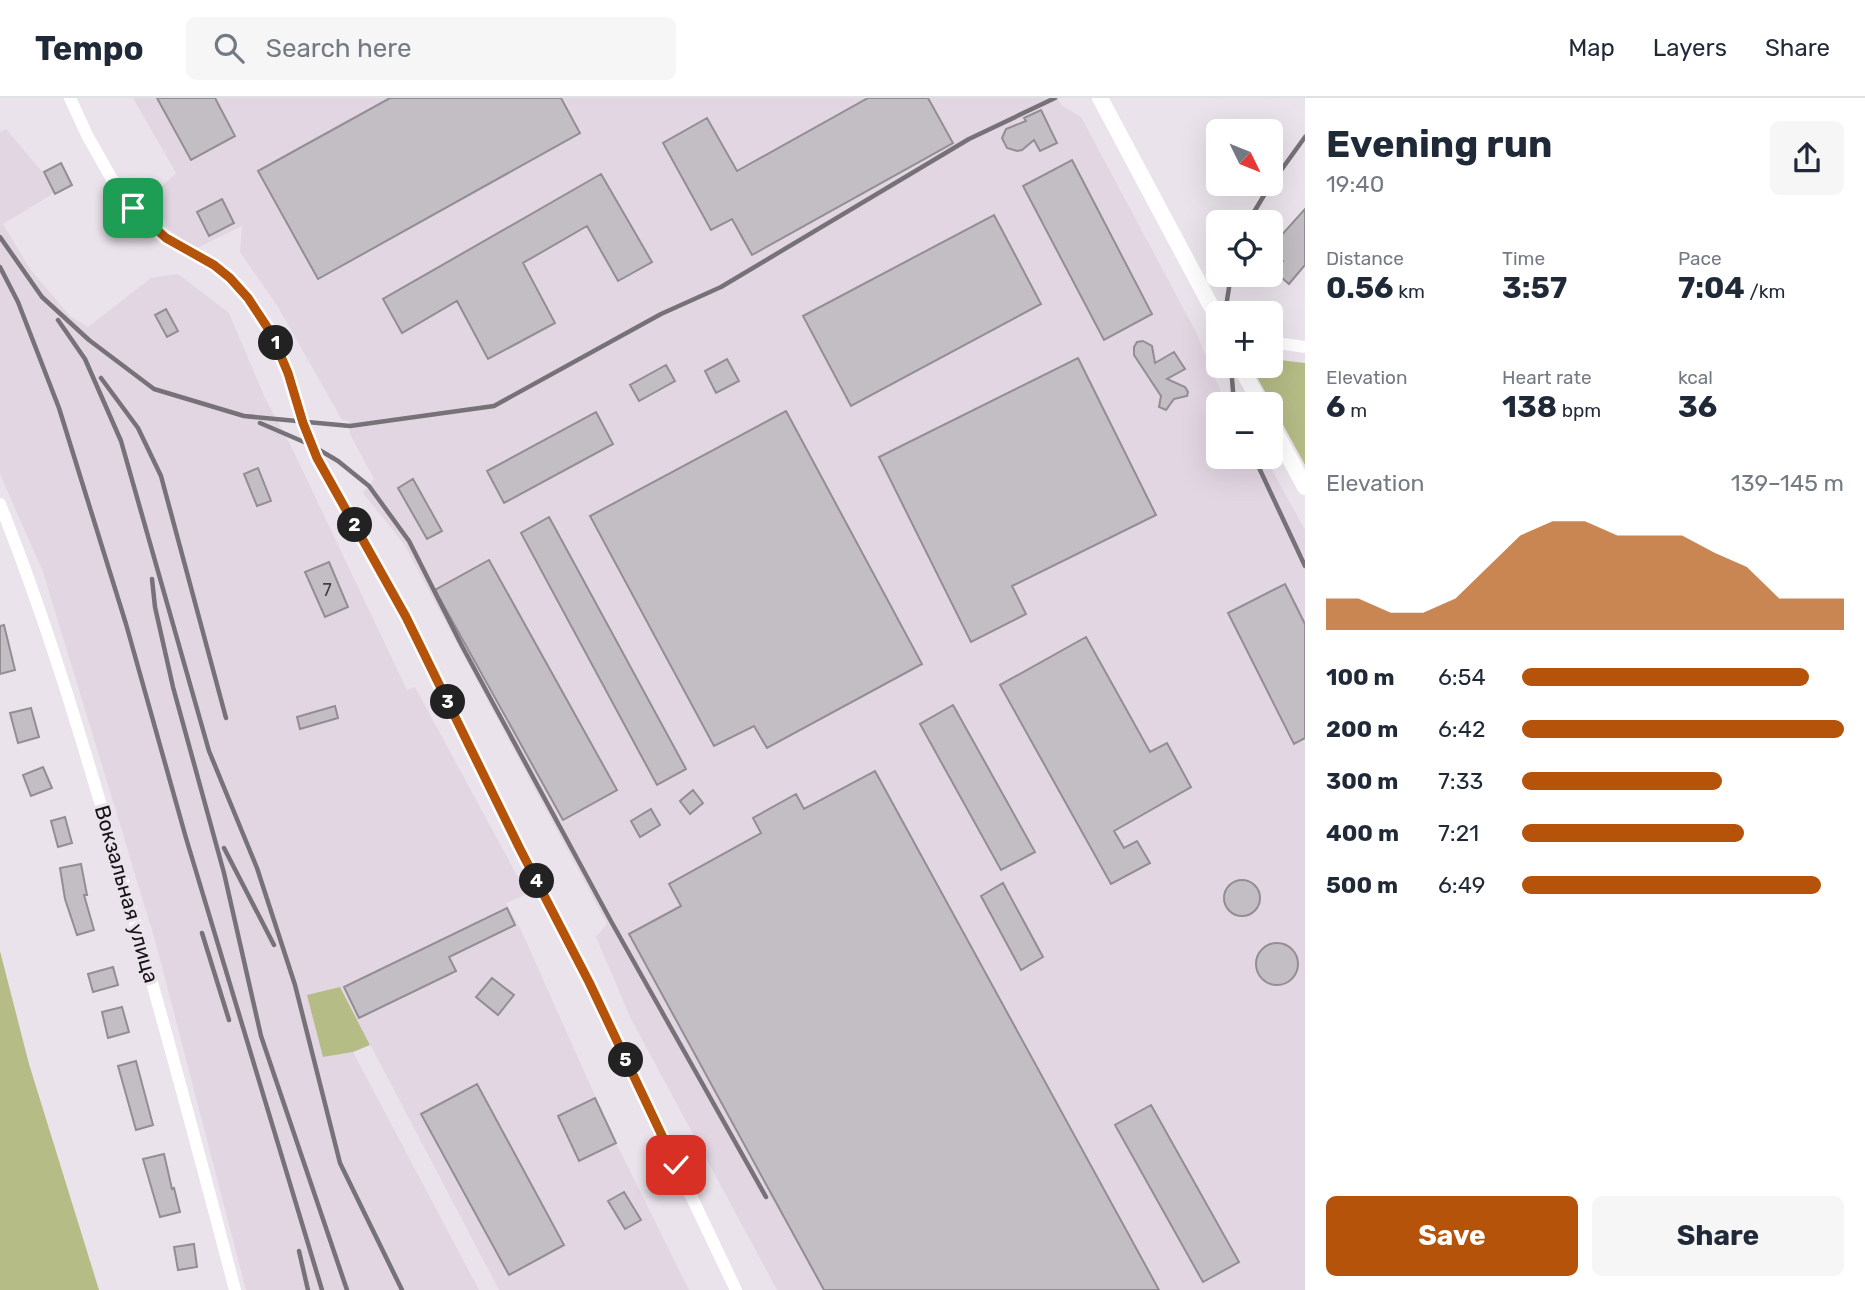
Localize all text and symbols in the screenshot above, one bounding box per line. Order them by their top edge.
search box [186,17,676,80]
text: Tempo [35,29,144,68]
icon: search [210,29,248,67]
text: Search here [266,33,412,64]
text: Map [1568,34,1615,62]
text: Layers [1653,34,1727,62]
text: Share [1765,34,1830,62]
north arrow [1206,119,1283,196]
map controls [1206,119,1283,469]
text: Evening run [1326,121,1552,167]
button: share [1770,121,1844,195]
text: 19:40 [1326,170,1384,198]
pin [103,178,163,238]
icon: arrive [114,189,152,227]
button: locate [1206,210,1283,287]
text: Distance [1326,247,1404,270]
text: Time [1502,247,1545,270]
text: Pace [1678,247,1722,270]
text: 0.56 [1326,270,1394,306]
text: 3:57 [1502,270,1567,306]
text: 7:04 [1678,270,1745,306]
text: km [1394,280,1425,303]
text: /km [1745,280,1785,303]
button: + [1206,301,1283,378]
pin: 1 [258,326,294,360]
text: 1 [271,331,280,354]
text: Elevation [1326,366,1407,389]
text: Heart rate [1502,366,1592,389]
text: kcal [1678,366,1713,389]
text: 6 [1326,389,1346,425]
text: 138 [1502,389,1557,425]
text: 36 [1678,389,1717,425]
button: − [1206,392,1283,469]
text: m [1346,399,1367,422]
text: bpm [1557,399,1601,422]
text: Elevation [1326,469,1425,497]
text: 139–145 m [1731,469,1844,497]
pin: 2 [338,508,372,542]
text: 2 [348,513,361,536]
house number: 7 [322,579,332,601]
text: 100 m [1326,663,1395,691]
text: 6:54 [1438,663,1486,691]
pin: 3 [430,684,466,720]
text: 3 [441,690,454,713]
text: 200 m [1326,715,1398,743]
text: 6:42 [1438,715,1486,743]
text: 300 m [1326,767,1398,795]
text: 7:33 [1438,767,1483,795]
street label: Вокзальная улица [90,802,164,986]
text: 400 m [1326,819,1399,847]
text: 7:21 [1438,819,1479,847]
pin: 4 [520,864,554,898]
text: 4 [530,869,543,892]
text: 500 m [1326,871,1398,899]
text: 6:49 [1438,871,1486,899]
pin: 5 [608,1042,644,1077]
text: 5 [619,1048,632,1071]
pin [646,1135,706,1195]
icon: check [657,1146,695,1184]
button: Save [1326,1196,1578,1276]
button: Share [1592,1196,1844,1276]

